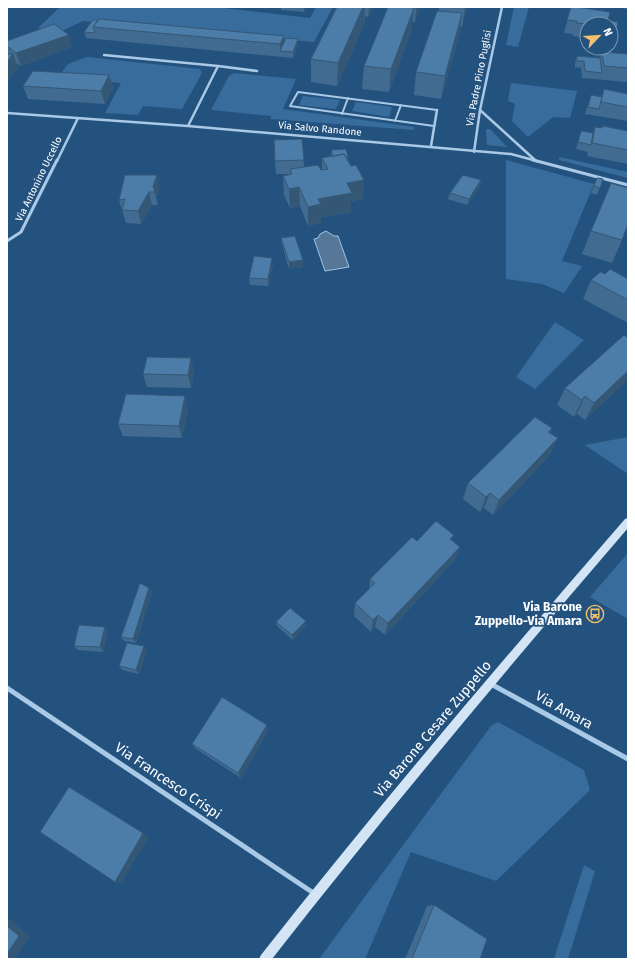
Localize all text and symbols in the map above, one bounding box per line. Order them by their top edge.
north arrow [579,16,619,56]
text: N [600,26,615,38]
street label: Via Padre Pino Puglisi [464,29,494,127]
street label: Via Salvo Randone [278,119,362,139]
street label: Via Antonino Uccello [13,134,65,224]
place label: Via Barone Zuppello-Via Amara [475,600,582,628]
bus stop icon: Via Barone Zuppello-Via Amara [585,604,605,624]
street label: Via Barone Cesare Zuppello [371,657,495,801]
street label: Via Amara [532,687,596,733]
street label: Via Francesco Crispi [111,739,225,823]

